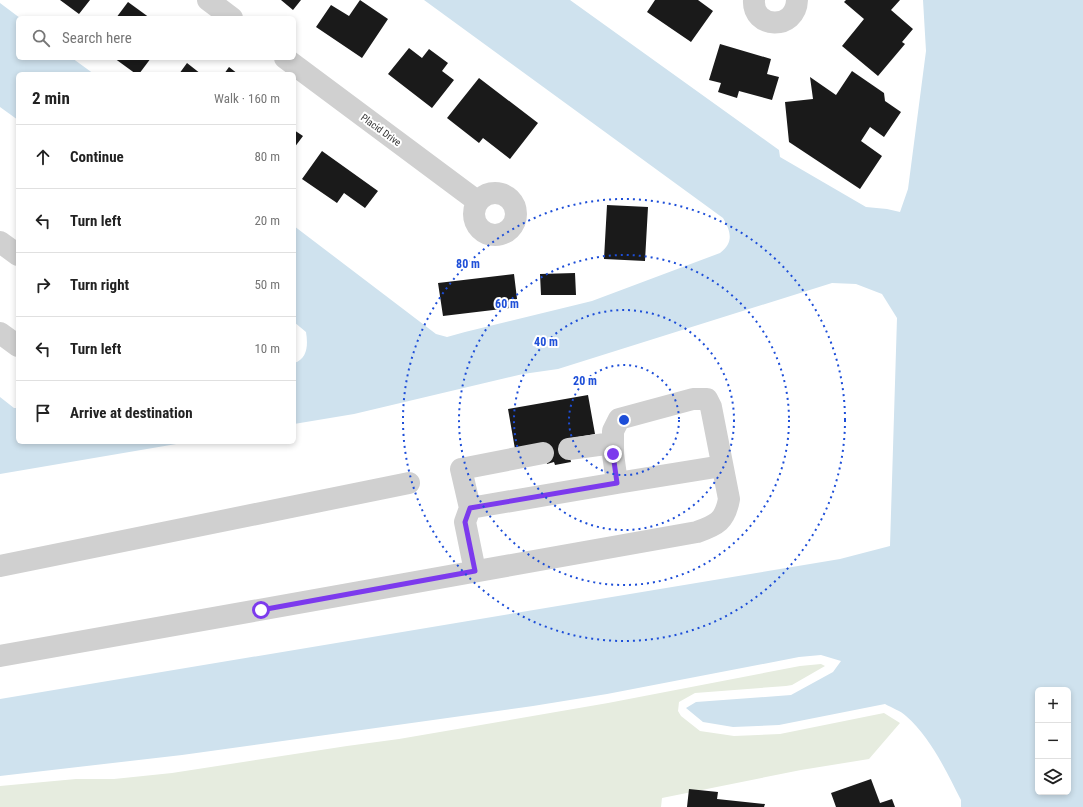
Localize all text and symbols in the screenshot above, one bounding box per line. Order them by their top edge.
search box [16,16,296,60]
icon: search [30,27,52,49]
text: Search here [62,29,132,47]
text: 2 min [32,88,70,108]
text: Walk · 160 m [214,91,280,106]
street label: Placid Drive [359,112,403,148]
icon: ahead [32,146,54,168]
text: Continue [70,148,124,166]
text: 80 m [254,149,280,164]
icon: left [32,210,54,232]
text: Turn left [70,212,121,230]
text: 20 m [254,213,280,228]
text: 80 m [456,257,480,271]
icon: right [32,274,54,296]
text: Turn right [70,276,129,294]
text: 50 m [254,277,280,292]
text: 60 m [495,297,519,311]
text: 40 m [534,335,558,349]
icon: left [32,338,54,360]
text: Turn left [70,340,121,358]
text: 10 m [254,341,280,356]
text: 20 m [573,374,597,388]
icon: arrive [32,402,54,424]
text: Arrive at destination [70,404,193,422]
centre of rings [617,413,631,427]
route end [604,445,622,463]
route start [252,601,270,619]
map controls [1035,687,1071,795]
button: + [1035,687,1071,723]
button: − [1035,723,1071,759]
button: layers [1035,759,1071,795]

